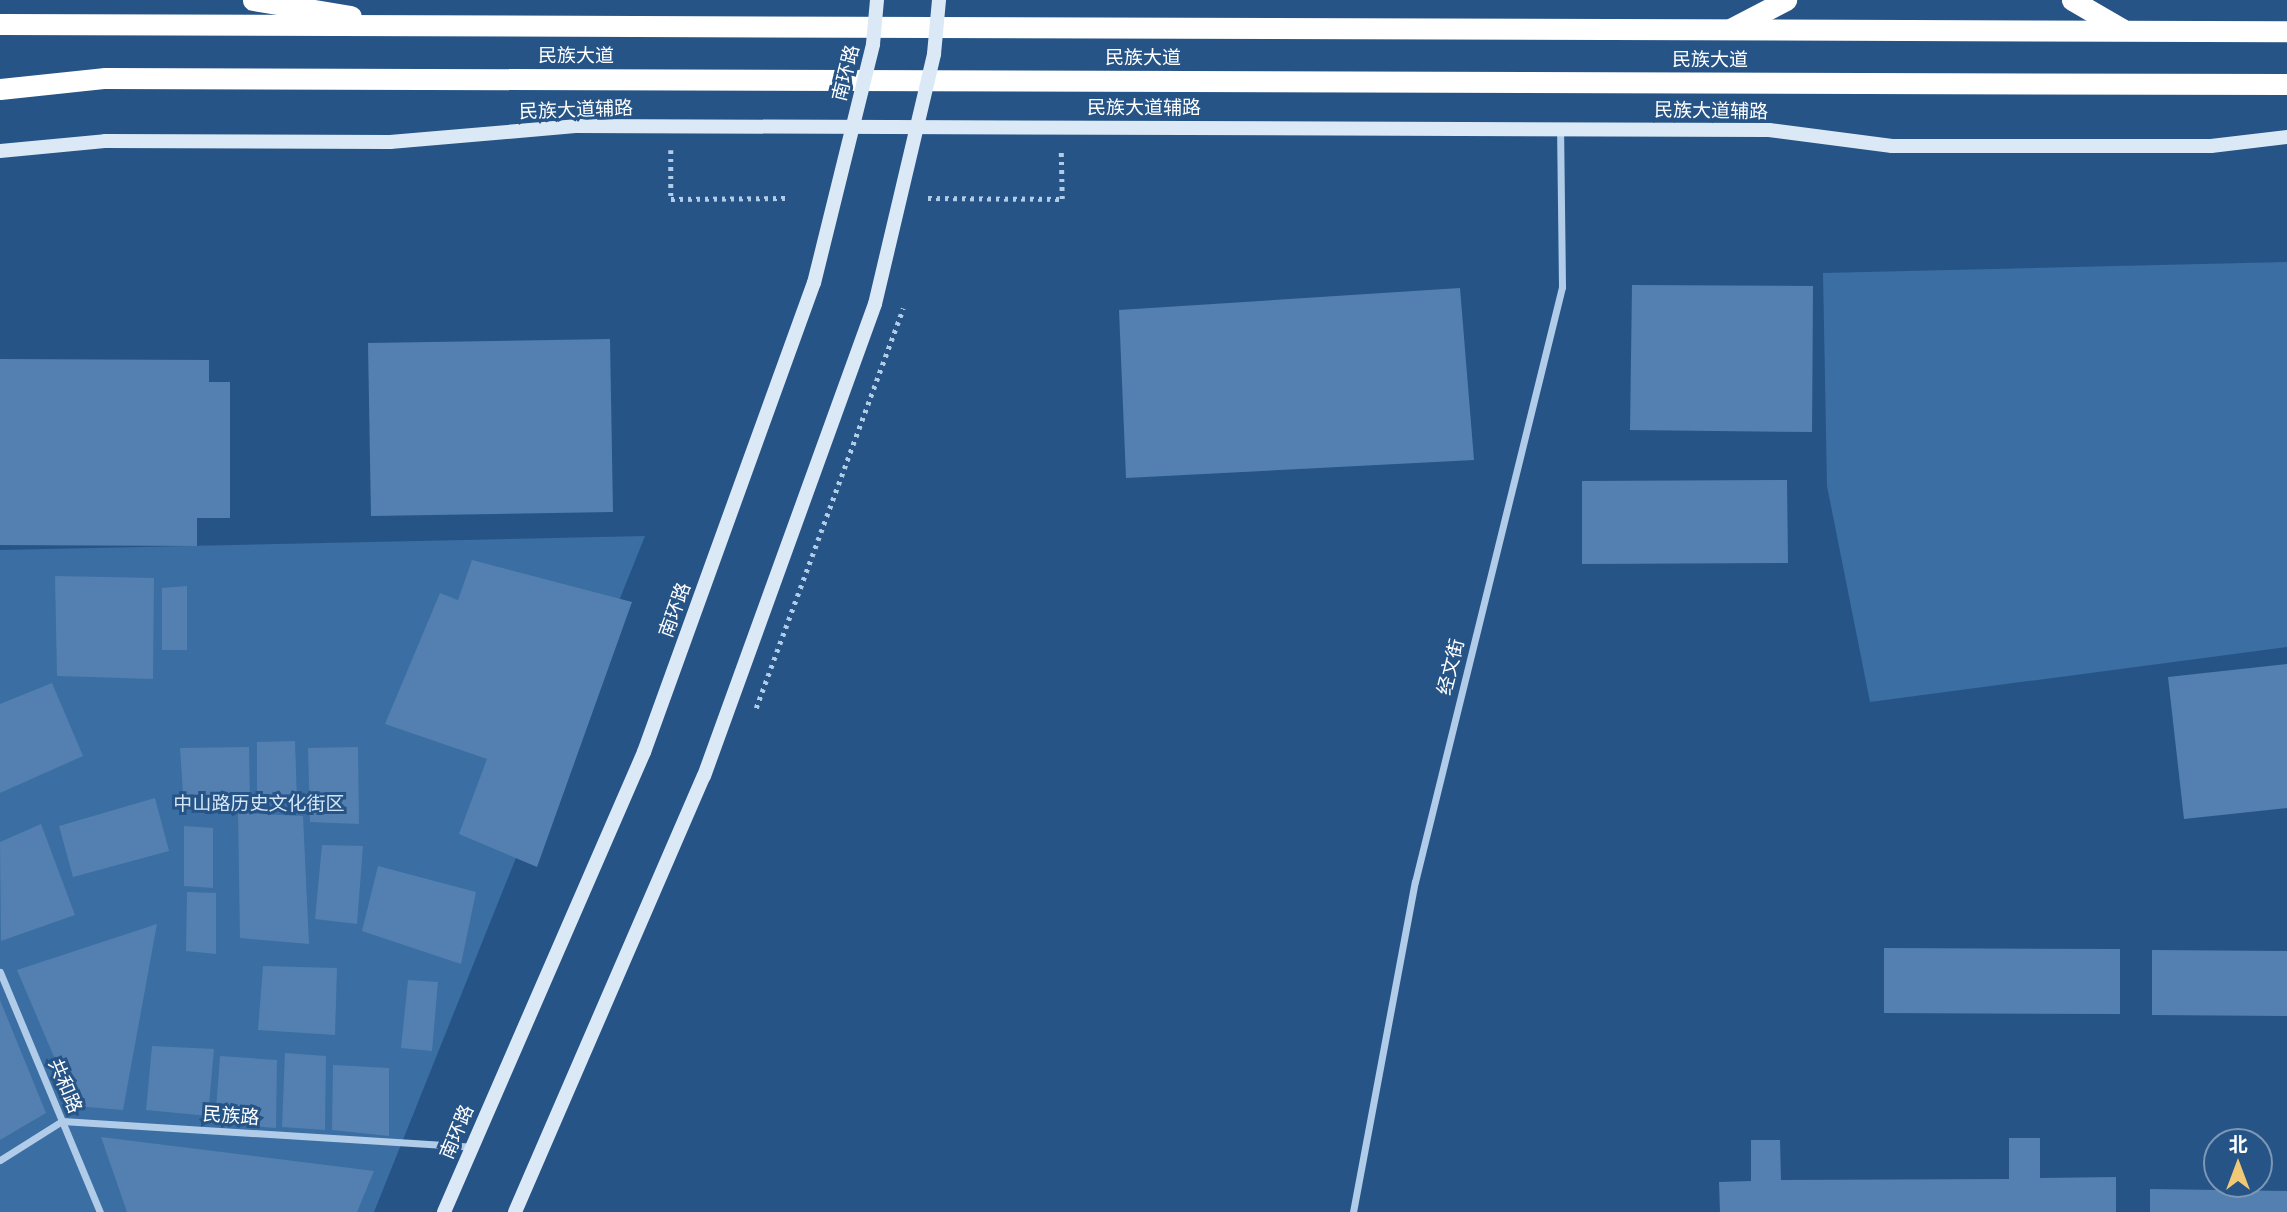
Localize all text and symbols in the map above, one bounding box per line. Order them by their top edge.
street label: 南环路 [828,43,864,103]
street label: 民族大道 [538,45,614,67]
street label: 民族大道 [1105,47,1181,69]
street label: 民族大道 [1672,49,1748,71]
street label: 民族大道辅路 [519,97,633,123]
street label: 民族大道辅路 [1087,97,1201,119]
street label: 民族大道辅路 [1654,99,1768,123]
street label: 南环路 [655,579,695,641]
street label: 经文街 [1433,637,1469,697]
park label: 中山路历史文化街区 [174,793,344,815]
street label: 共和路 [43,1055,87,1117]
street label: 南环路 [435,1101,479,1163]
street label: 民族路 [202,1103,260,1129]
north arrow [2203,1128,2273,1198]
text: 北 [2228,1133,2248,1155]

